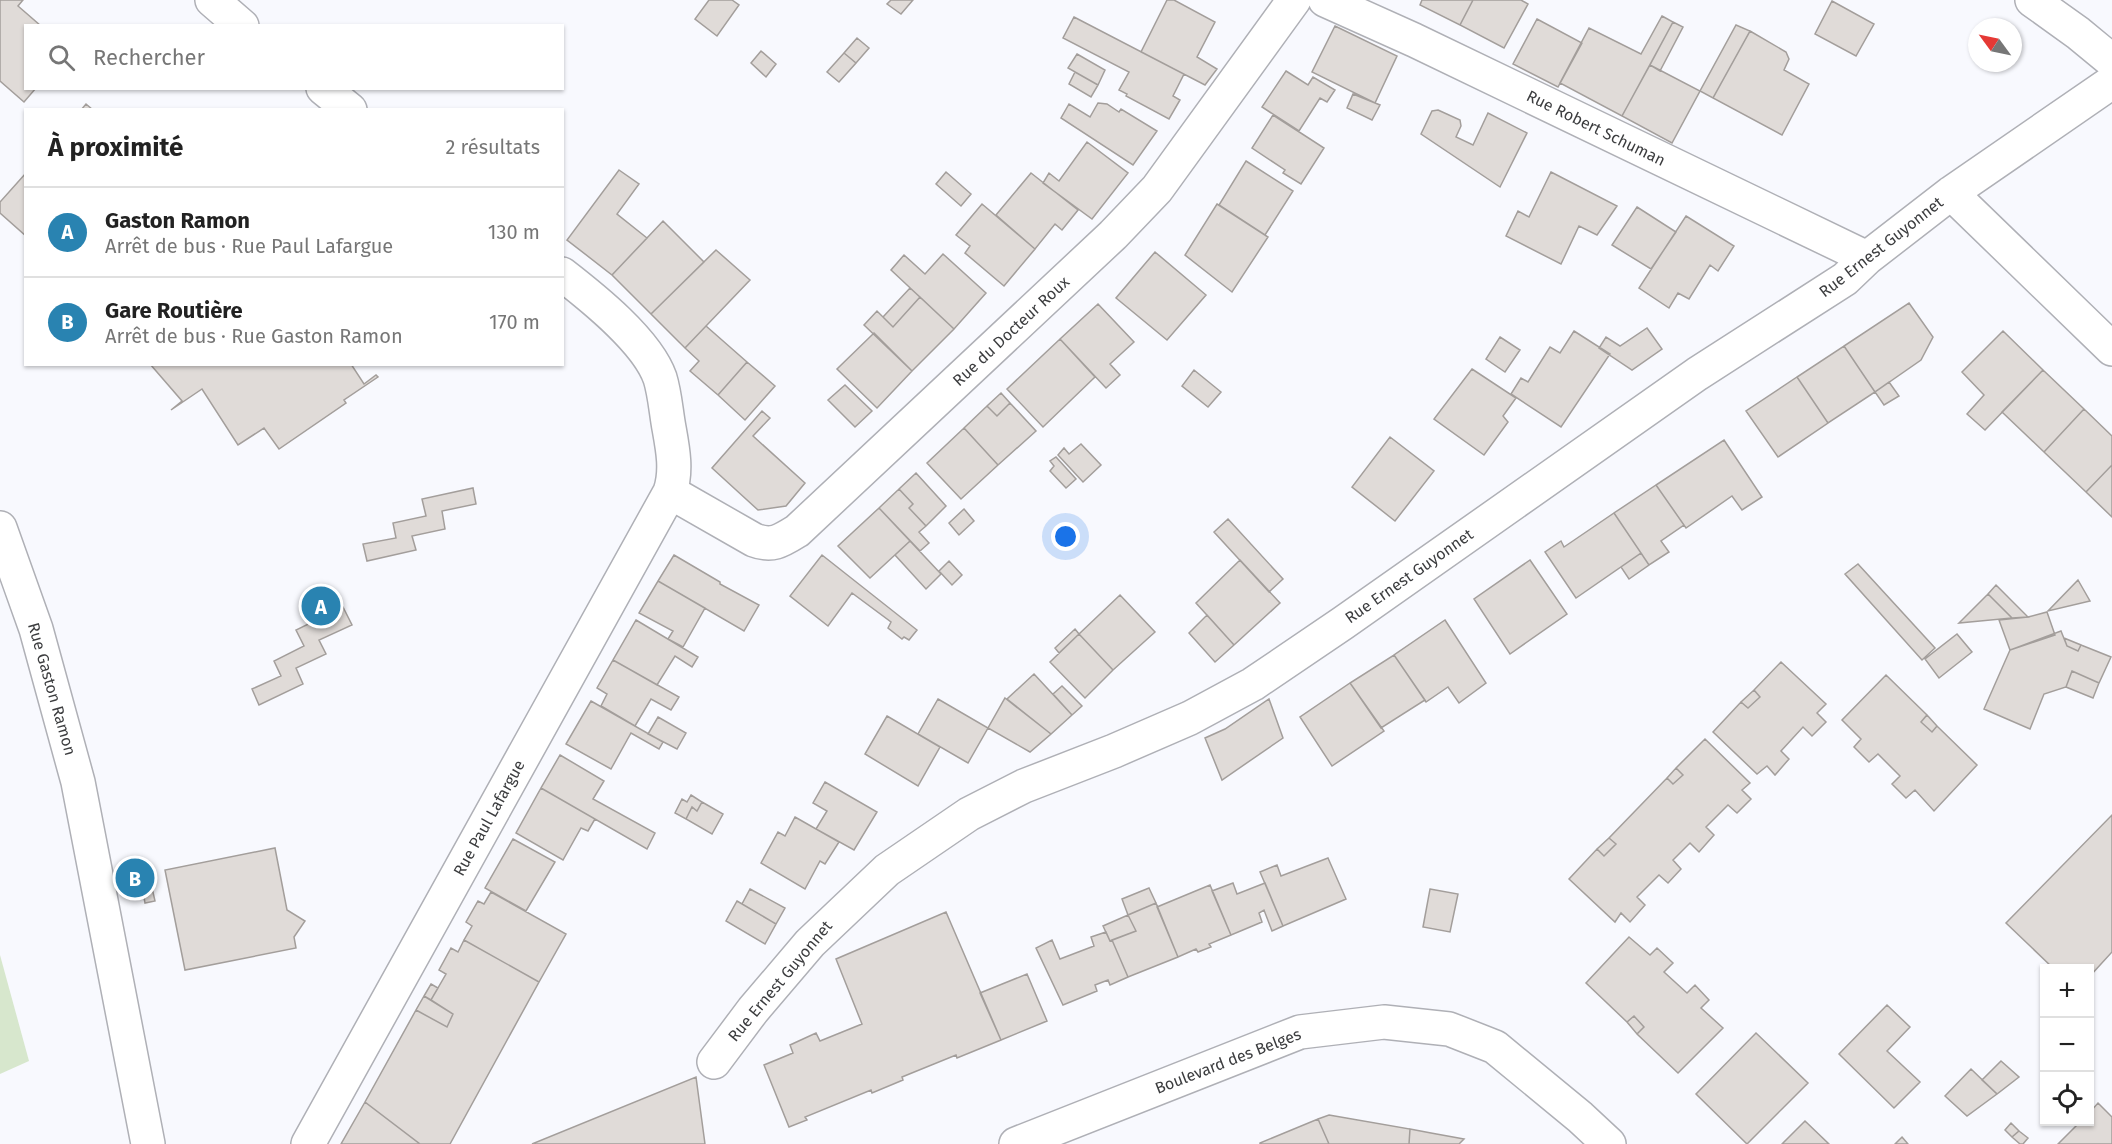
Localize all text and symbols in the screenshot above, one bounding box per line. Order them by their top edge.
north arrow [1968,18,2022,72]
search box [24,24,564,90]
icon: search [45,41,78,74]
text: Rechercher [93,44,205,71]
street label: Rue Robert Schuman [1524,86,1668,170]
text: À proximité [48,132,183,163]
text: 2 résultats [445,135,540,159]
street label: Rue Ernest Guyonnet [1815,193,1947,301]
text: Gaston Ramon [105,207,250,234]
text: A [62,220,73,244]
text: 130 m [488,220,540,244]
text: Arrêt de bus · Rue Paul Lafargue [105,234,393,258]
street label: Rue du Docteur Roux [949,272,1073,390]
text: Gare Routière [105,297,243,324]
text: B [61,310,74,334]
text: 170 m [489,310,540,334]
text: Arrêt de bus · Rue Gaston Ramon [105,324,403,348]
your location [1051,522,1080,551]
street label: Rue Ernest Guyonnet [1341,525,1477,627]
pin: A [302,584,340,628]
street label: Rue Gaston Ramon [24,620,80,758]
street label: Rue Paul Lafargue [449,757,529,879]
pin: B [116,856,154,900]
street label: Rue Ernest Guyonnet [724,917,836,1045]
map controls [2040,964,2094,1126]
button: + [2040,964,2094,1018]
button: − [2040,1018,2094,1072]
street label: Boulevard des Belges [1152,1024,1304,1098]
button: locate [2040,1072,2094,1126]

